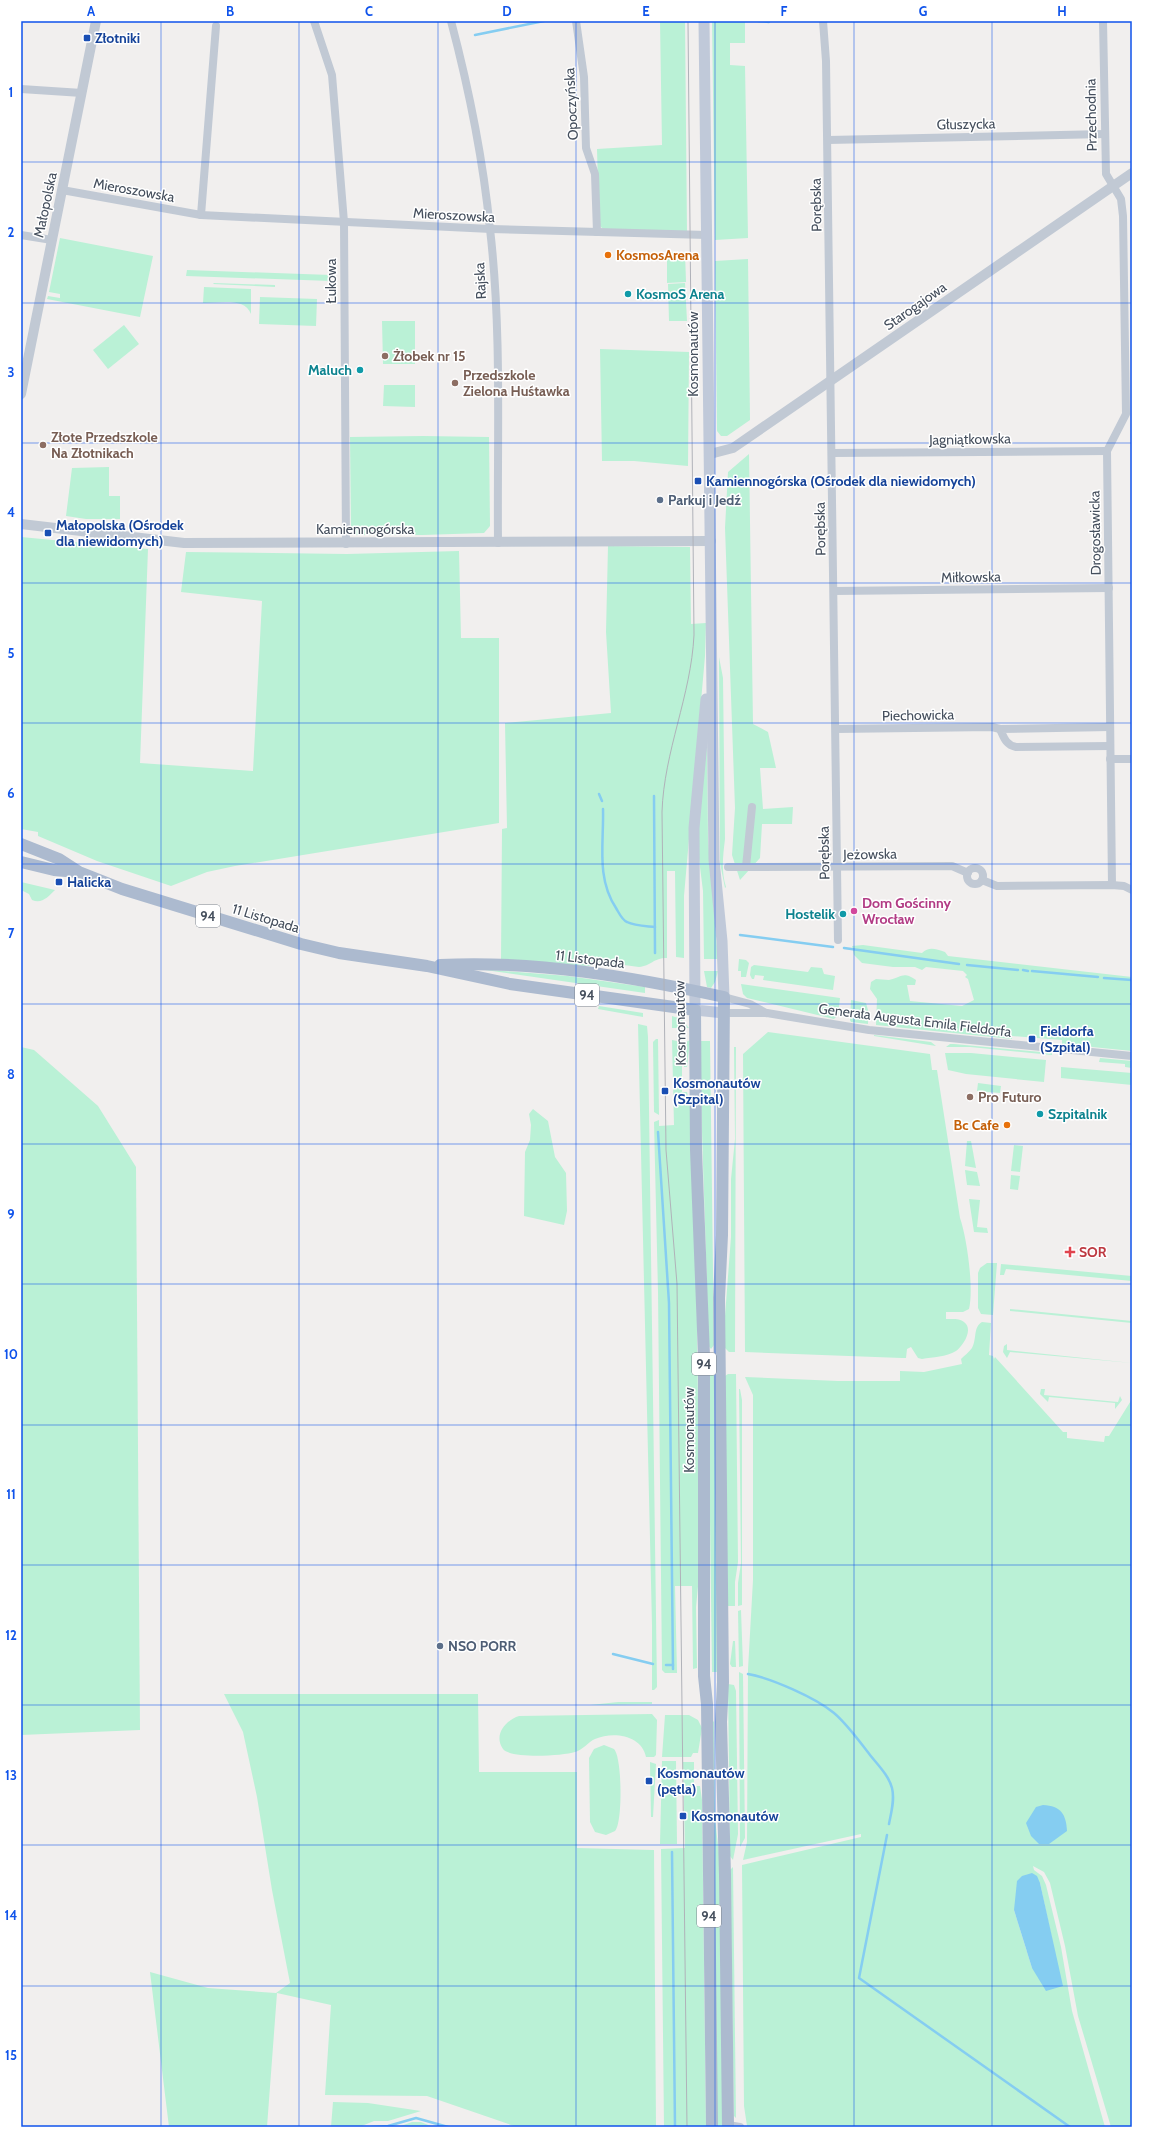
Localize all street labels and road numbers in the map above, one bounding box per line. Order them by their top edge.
street label: Opoczyńska [560,67,582,141]
street label: Przechodnia [1081,78,1101,152]
street label: Głuszycka [937,114,996,134]
street label: Małopolska [29,170,61,239]
street label: Mieroszowska [92,174,176,206]
street label: Porębska [807,178,825,232]
street label: Mieroszowska [413,204,496,226]
street label: Łukowa [322,258,340,303]
street label: Rajska [470,262,490,300]
street label: Starogajowa [880,278,950,334]
street label: Kosmonautów [684,311,702,397]
street label: Jagniątkowska [928,429,1011,449]
street label: Drogosławicka [1085,490,1105,576]
street label: Porębska [811,502,829,556]
street label: Kamiennogórska [316,520,414,538]
street label: Miłkowska [941,567,1001,587]
street label: Piechowicka [882,705,954,725]
street label: Porębska [815,826,833,880]
street label: Jeżowska [842,845,897,863]
street label: 11 Listopada [230,899,302,937]
road number: 94 [196,905,220,927]
street label: 11 Listopada [554,946,626,972]
street label: Kosmonautów [670,980,690,1066]
road number: 94 [575,984,599,1006]
street label: Generała Augusta Emila Fieldorfa [818,999,1013,1041]
road number: 94 [692,1353,716,1375]
street label: Kosmonautów [680,1387,698,1473]
road number: 94 [697,1905,721,1927]

